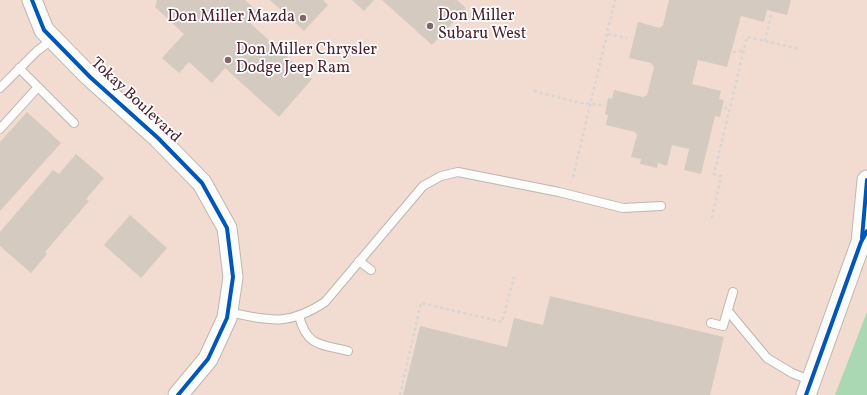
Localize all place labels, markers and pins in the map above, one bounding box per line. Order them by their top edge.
place label: Don Miller Subaru West [438,7,526,45]
place label: Don Miller Mazda [167,8,295,28]
marker: Don Miller Mazda [298,13,308,23]
marker: Don Miller Subaru West [425,21,435,31]
place label: Don Miller Chrysler Dodge Jeep Ram [236,41,377,79]
marker: Don Miller Chrysler Dodge Jeep Ram [223,55,233,65]

